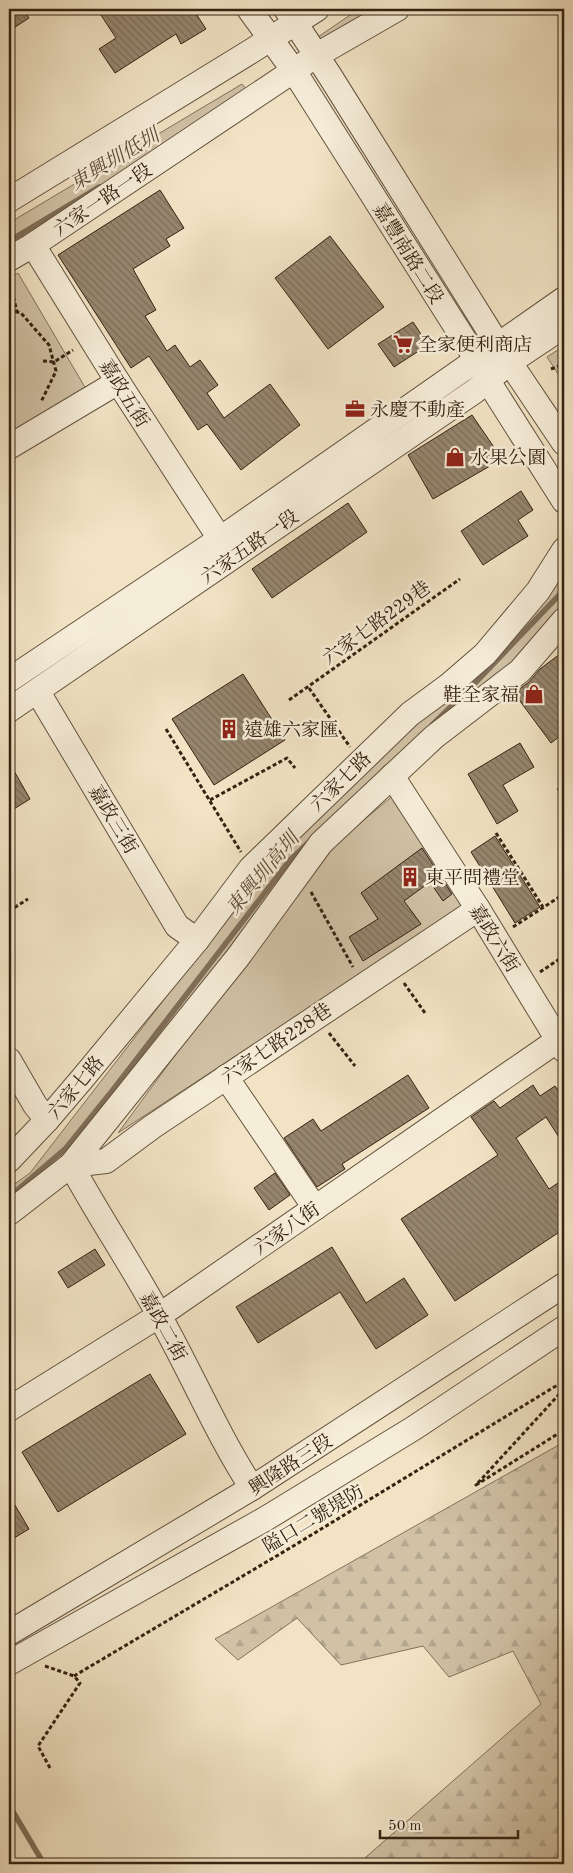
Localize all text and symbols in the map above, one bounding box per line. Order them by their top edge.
water label: 東興圳低圳 [66,123,166,195]
street label: 六家一路一段 [50,160,156,241]
street label: 嘉豐南路二段 [369,199,448,308]
supermarket icon: 全家便利商店 [392,333,414,355]
place label: 全家便利商店 [418,334,532,356]
street label: 嘉政五街 [95,356,153,432]
office icon: 永慶不動產 [344,398,366,420]
place label: 永慶不動產 [370,399,465,421]
shop icon: 水果公園 [444,446,466,468]
place label: 水果公園 [470,447,546,469]
street label: 六家五路一段 [197,506,303,589]
street label: 六家七路229巷 [319,577,435,669]
shop icon: 鞋全家福 [523,683,545,705]
place label: 鞋全家福 [443,685,519,706]
building icon: 遠雄六家匯 [218,718,240,740]
place label: 遠雄六家匯 [244,720,339,741]
street label: 六家七路 [306,748,376,816]
street label: 嘉政三街 [84,782,141,858]
water label: 東興圳高圳 [222,826,305,919]
building icon: 東平問禮堂 [399,866,421,888]
place label: 東平問禮堂 [425,867,520,889]
street label: 嘉政六街 [465,901,523,977]
street label: 六家七路228巷 [218,1000,336,1089]
street label: 六家七路 [44,1052,109,1124]
street label: 六家八街 [250,1199,324,1260]
street label: 嘉政二街 [135,1288,190,1365]
street label: 興隆路三段 [245,1431,336,1500]
street label: 隘口二號堤防 [259,1481,368,1558]
scale bar [380,1808,518,1840]
text: 50 m [388,1819,422,1834]

